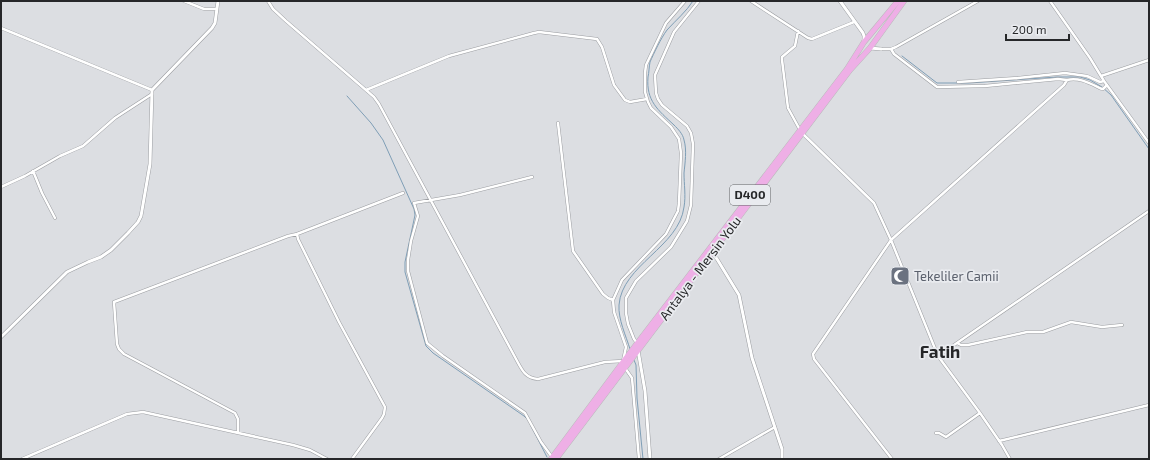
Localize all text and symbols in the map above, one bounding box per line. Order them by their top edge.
scale bar [1006,16,1069,42]
text: 200 m [1012,22,1046,36]
road number: D400 [730,185,770,205]
street label: Antalya - Mersin Yolu [656,213,744,323]
mosque icon: Tekeliler Camii [889,265,911,287]
place label: Tekeliler Camii [914,268,999,284]
district label: Fatih [920,341,960,361]

